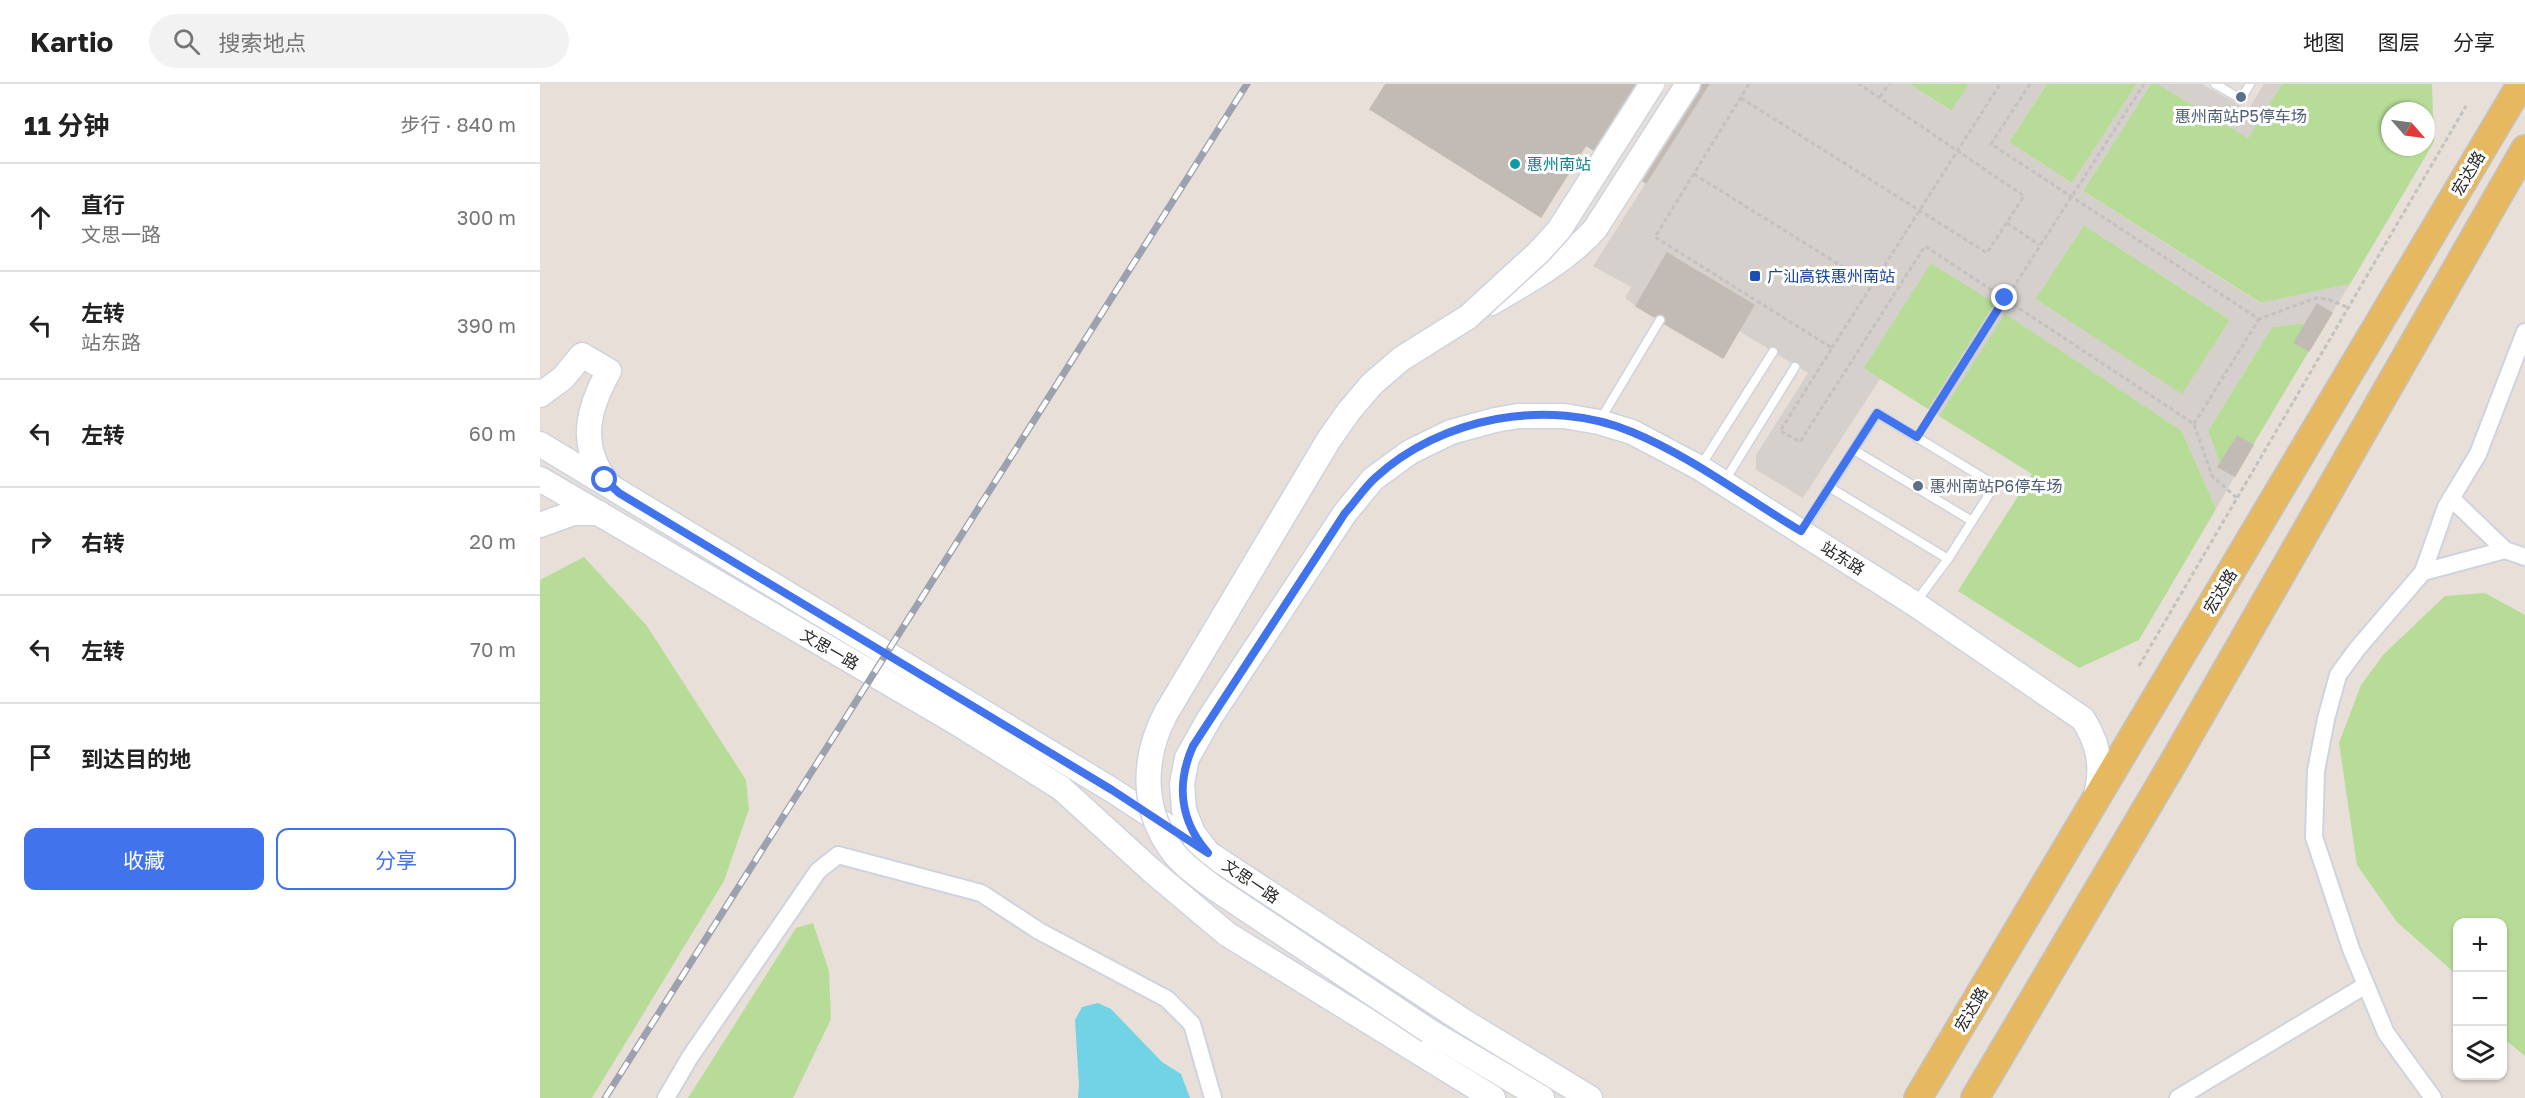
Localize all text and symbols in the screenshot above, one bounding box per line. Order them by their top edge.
search box [149,14,569,68]
text: Kartio [30,25,113,58]
icon: search [170,25,203,58]
text: 搜索地点 [218,29,306,56]
text: 地图 [2303,29,2345,55]
text: 图层 [2378,29,2420,55]
text: 分享 [2453,29,2495,55]
marker: 惠州南站P5停车场 [2234,90,2248,104]
north arrow [2381,102,2435,156]
place label: 惠州南站P5停车场 [2175,106,2307,126]
text: 11 分钟 [24,110,109,141]
text: 步行 · 840 m [401,112,516,136]
street label: 宏达路 [2447,147,2489,199]
place label: 惠州南站 [1527,154,1591,174]
marker: 惠州南站 [1508,157,1522,171]
text: 直行 [81,191,125,218]
icon: ahead [24,201,57,234]
text: 300 m [457,205,516,229]
text: 文思一路 [81,222,161,246]
place label: 广汕高铁惠州南站 [1767,266,1895,286]
marker: 广汕高铁惠州南站 [1748,269,1762,283]
route end [1991,284,2017,310]
text: 左转 [81,299,125,326]
icon: left [24,309,57,342]
text: 390 m [457,313,516,337]
text: 站东路 [81,330,141,354]
icon: left [24,417,57,450]
text: 左转 [81,421,125,448]
text: 60 m [469,421,516,445]
route start [591,466,617,492]
place label: 惠州南站P6停车场 [1930,476,2062,496]
marker: 惠州南站P6停车场 [1911,479,1925,493]
icon: right [24,525,57,558]
text: 右转 [81,529,125,556]
text: 20 m [469,529,516,553]
street label: 站东路 [1817,537,1869,579]
street label: 宏达路 [2199,565,2241,617]
street label: 文思一路 [797,624,863,674]
icon: left [24,633,57,666]
text: 左转 [81,637,125,664]
text: 70 m [470,637,516,661]
icon: arrive [24,741,57,774]
text: 到达目的地 [81,745,191,772]
button: 收藏 [24,828,264,890]
button: 分享 [276,828,516,890]
street label: 文思一路 [1219,855,1283,907]
map controls [2453,918,2507,1080]
button: + [2453,918,2507,972]
button: − [2453,972,2507,1026]
street label: 宏达路 [1950,983,1992,1035]
button: layers [2453,1026,2507,1080]

